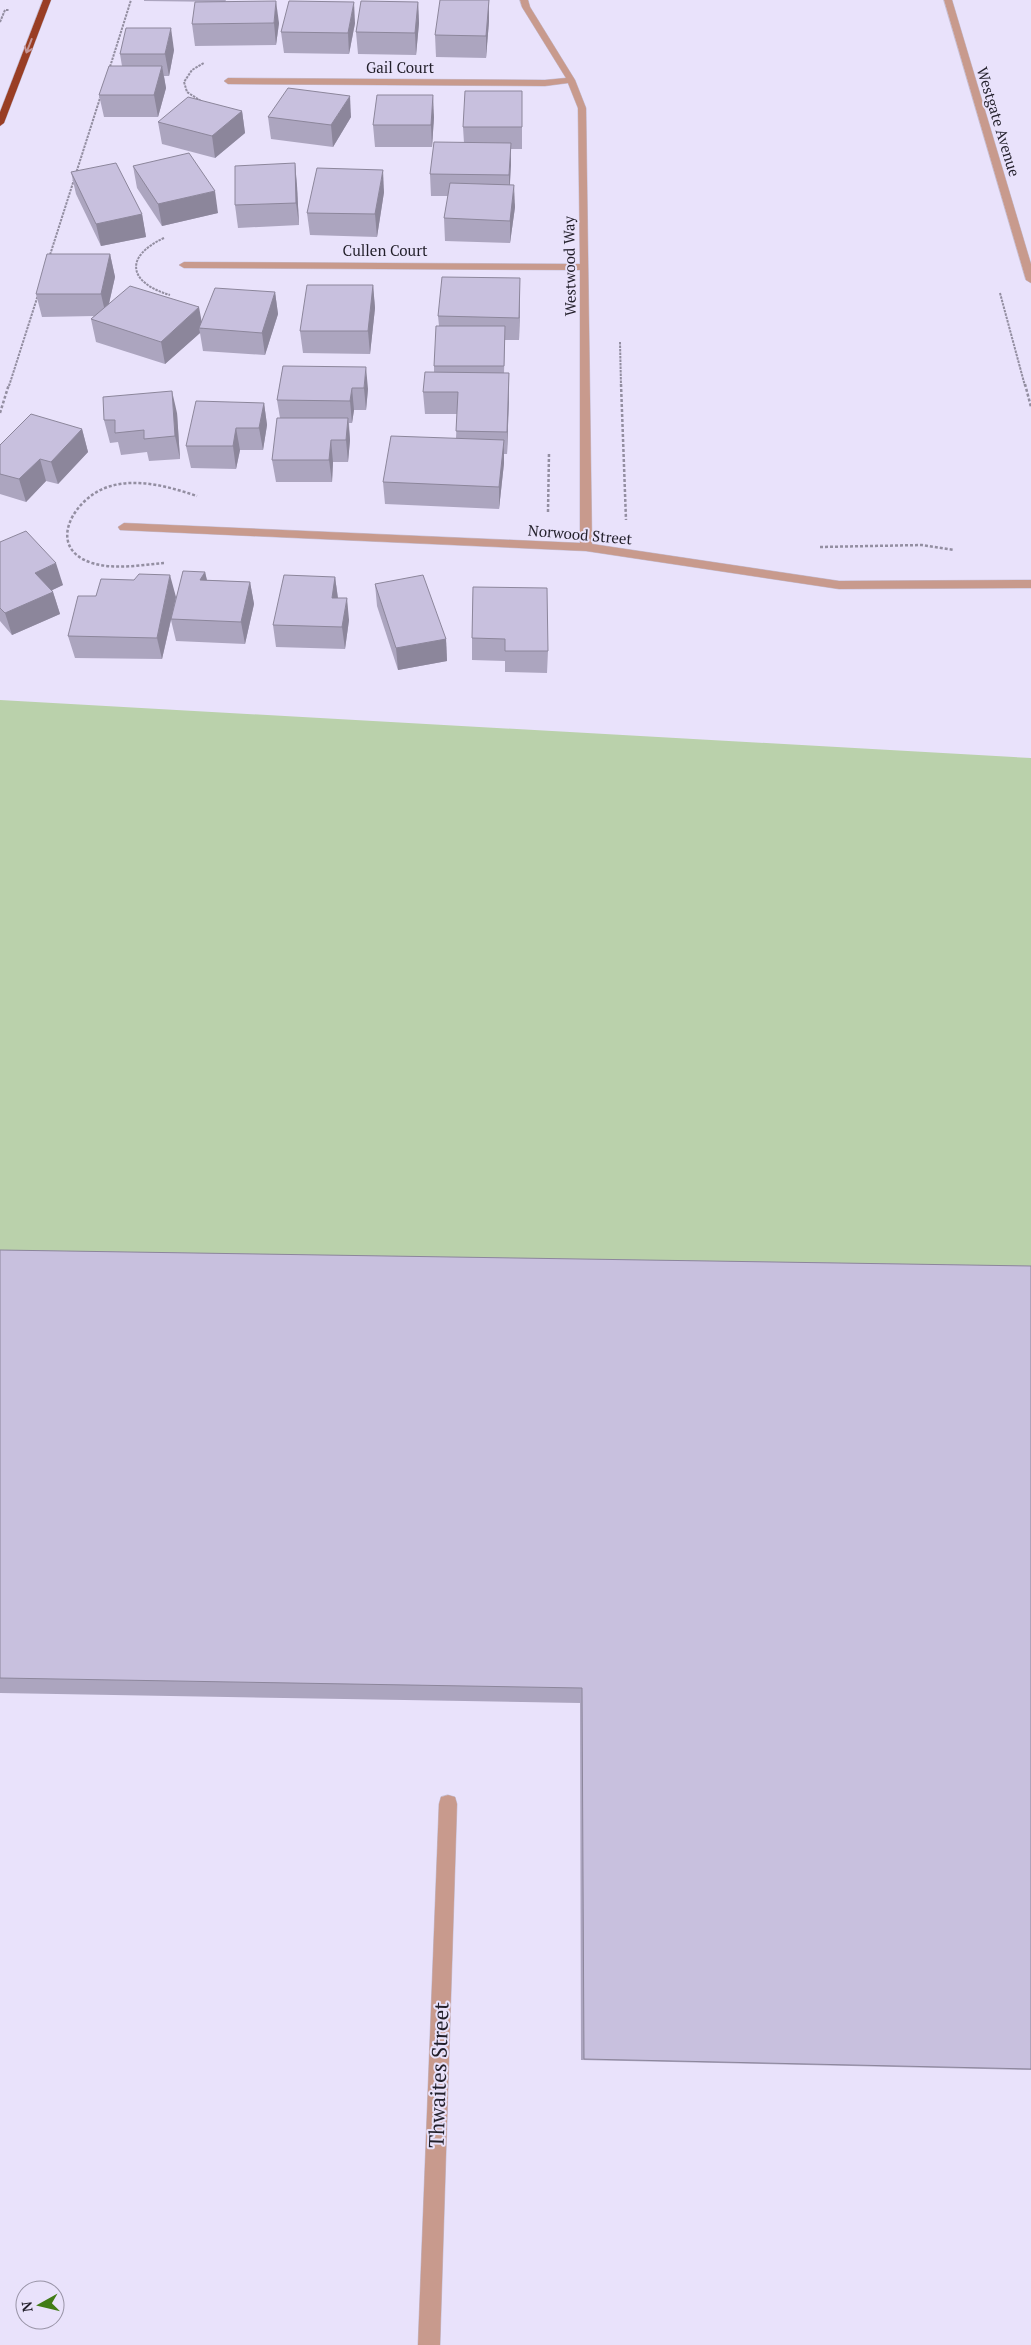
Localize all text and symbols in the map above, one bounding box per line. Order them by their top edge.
one-way arrow [24,37,33,53]
street label: Gail Court [366,57,434,77]
street label: Westgate Avenue [973,64,1025,179]
street label: Westwood Way [558,215,580,316]
street label: Cullen Court [343,240,428,260]
street label: Norwood Street [527,519,633,549]
street label: Thwaites Street [421,2001,455,2148]
north arrow [15,2280,65,2330]
text: N [16,2300,37,2313]

